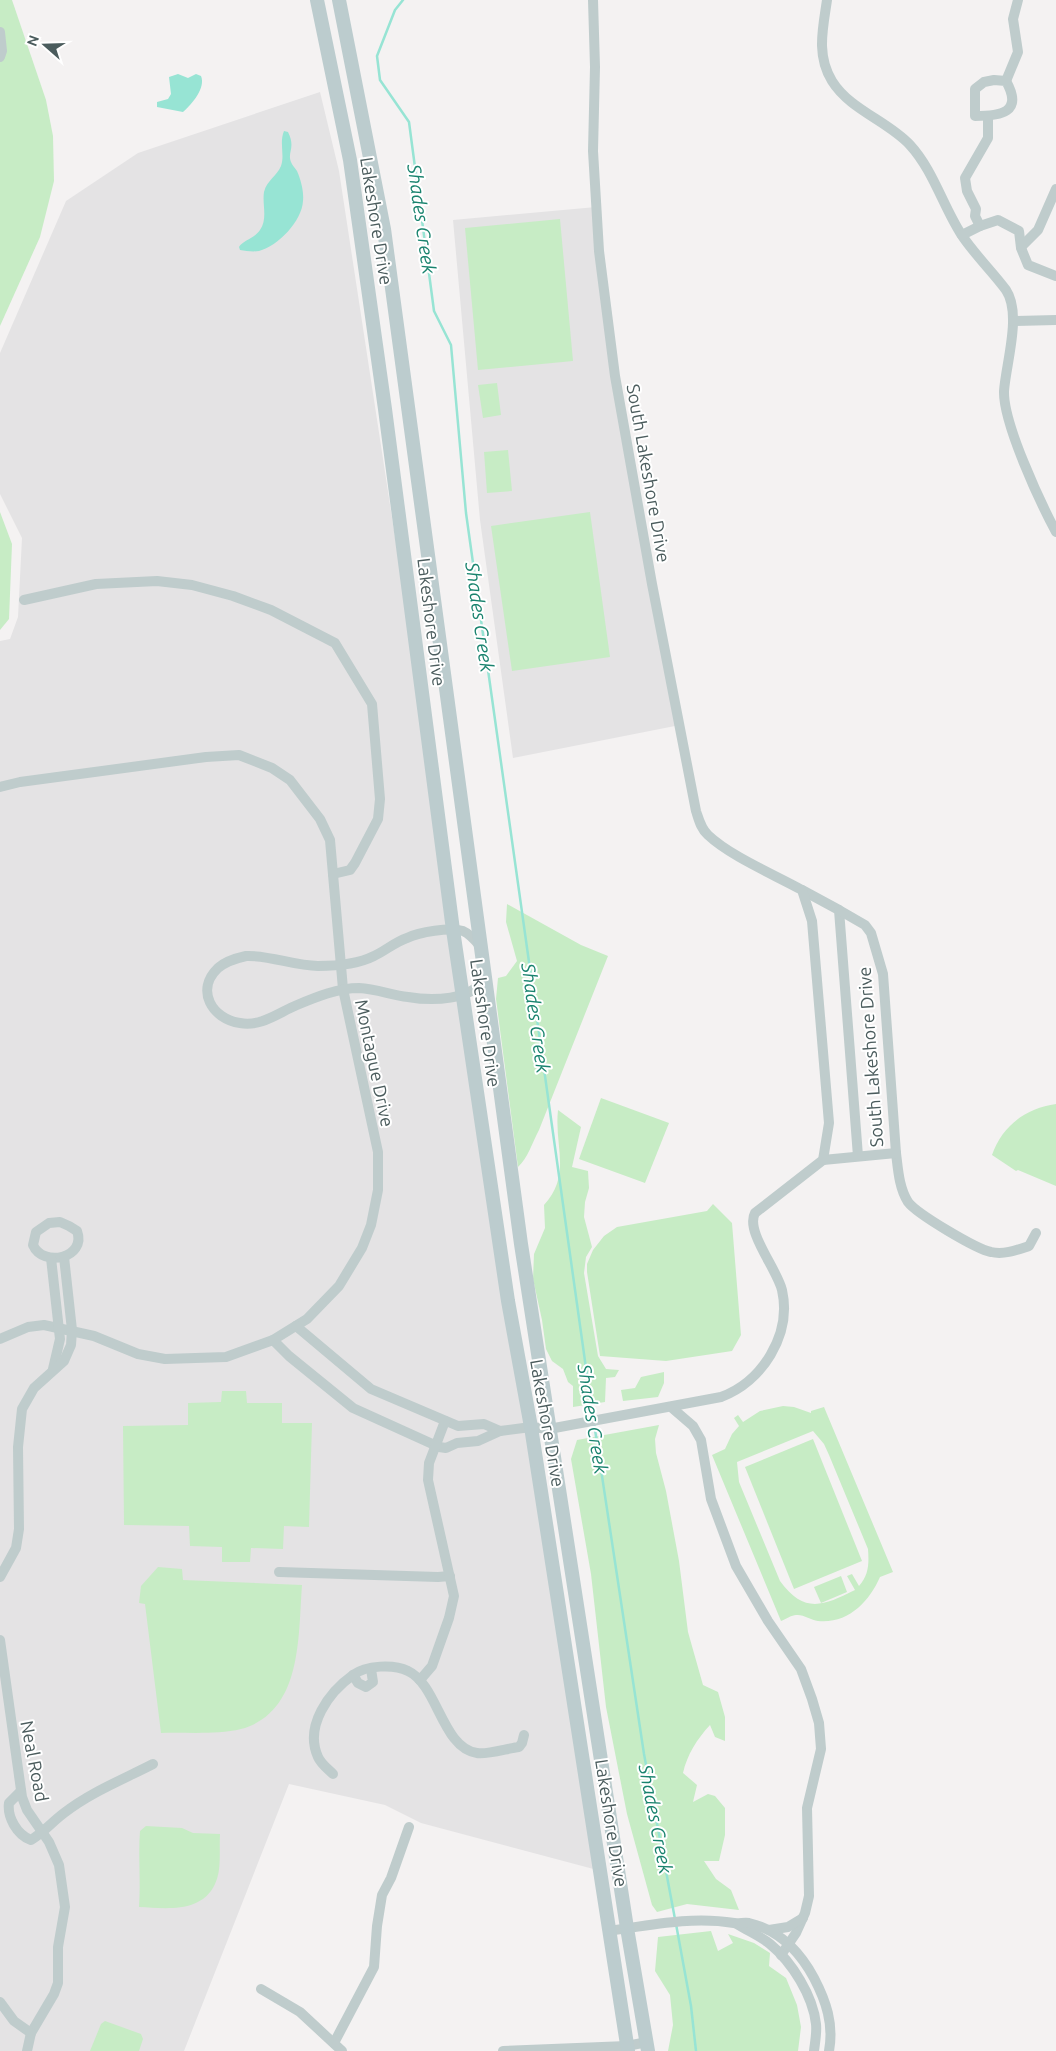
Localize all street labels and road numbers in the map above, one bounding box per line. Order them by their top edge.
street label: Lakeshore Drive [357,156,397,286]
street label: South Lakeshore Drive [623,382,675,564]
street label: Lakeshore Drive [414,557,450,687]
street label: Lakeshore Drive [467,958,505,1088]
street label: South Lakeshore Drive [854,966,886,1148]
street label: Montague Drive [352,997,398,1129]
street label: Lakeshore Drive [527,1358,569,1488]
street label: Neal Road [17,1719,53,1803]
street label: Lakeshore Drive [592,1758,632,1888]

